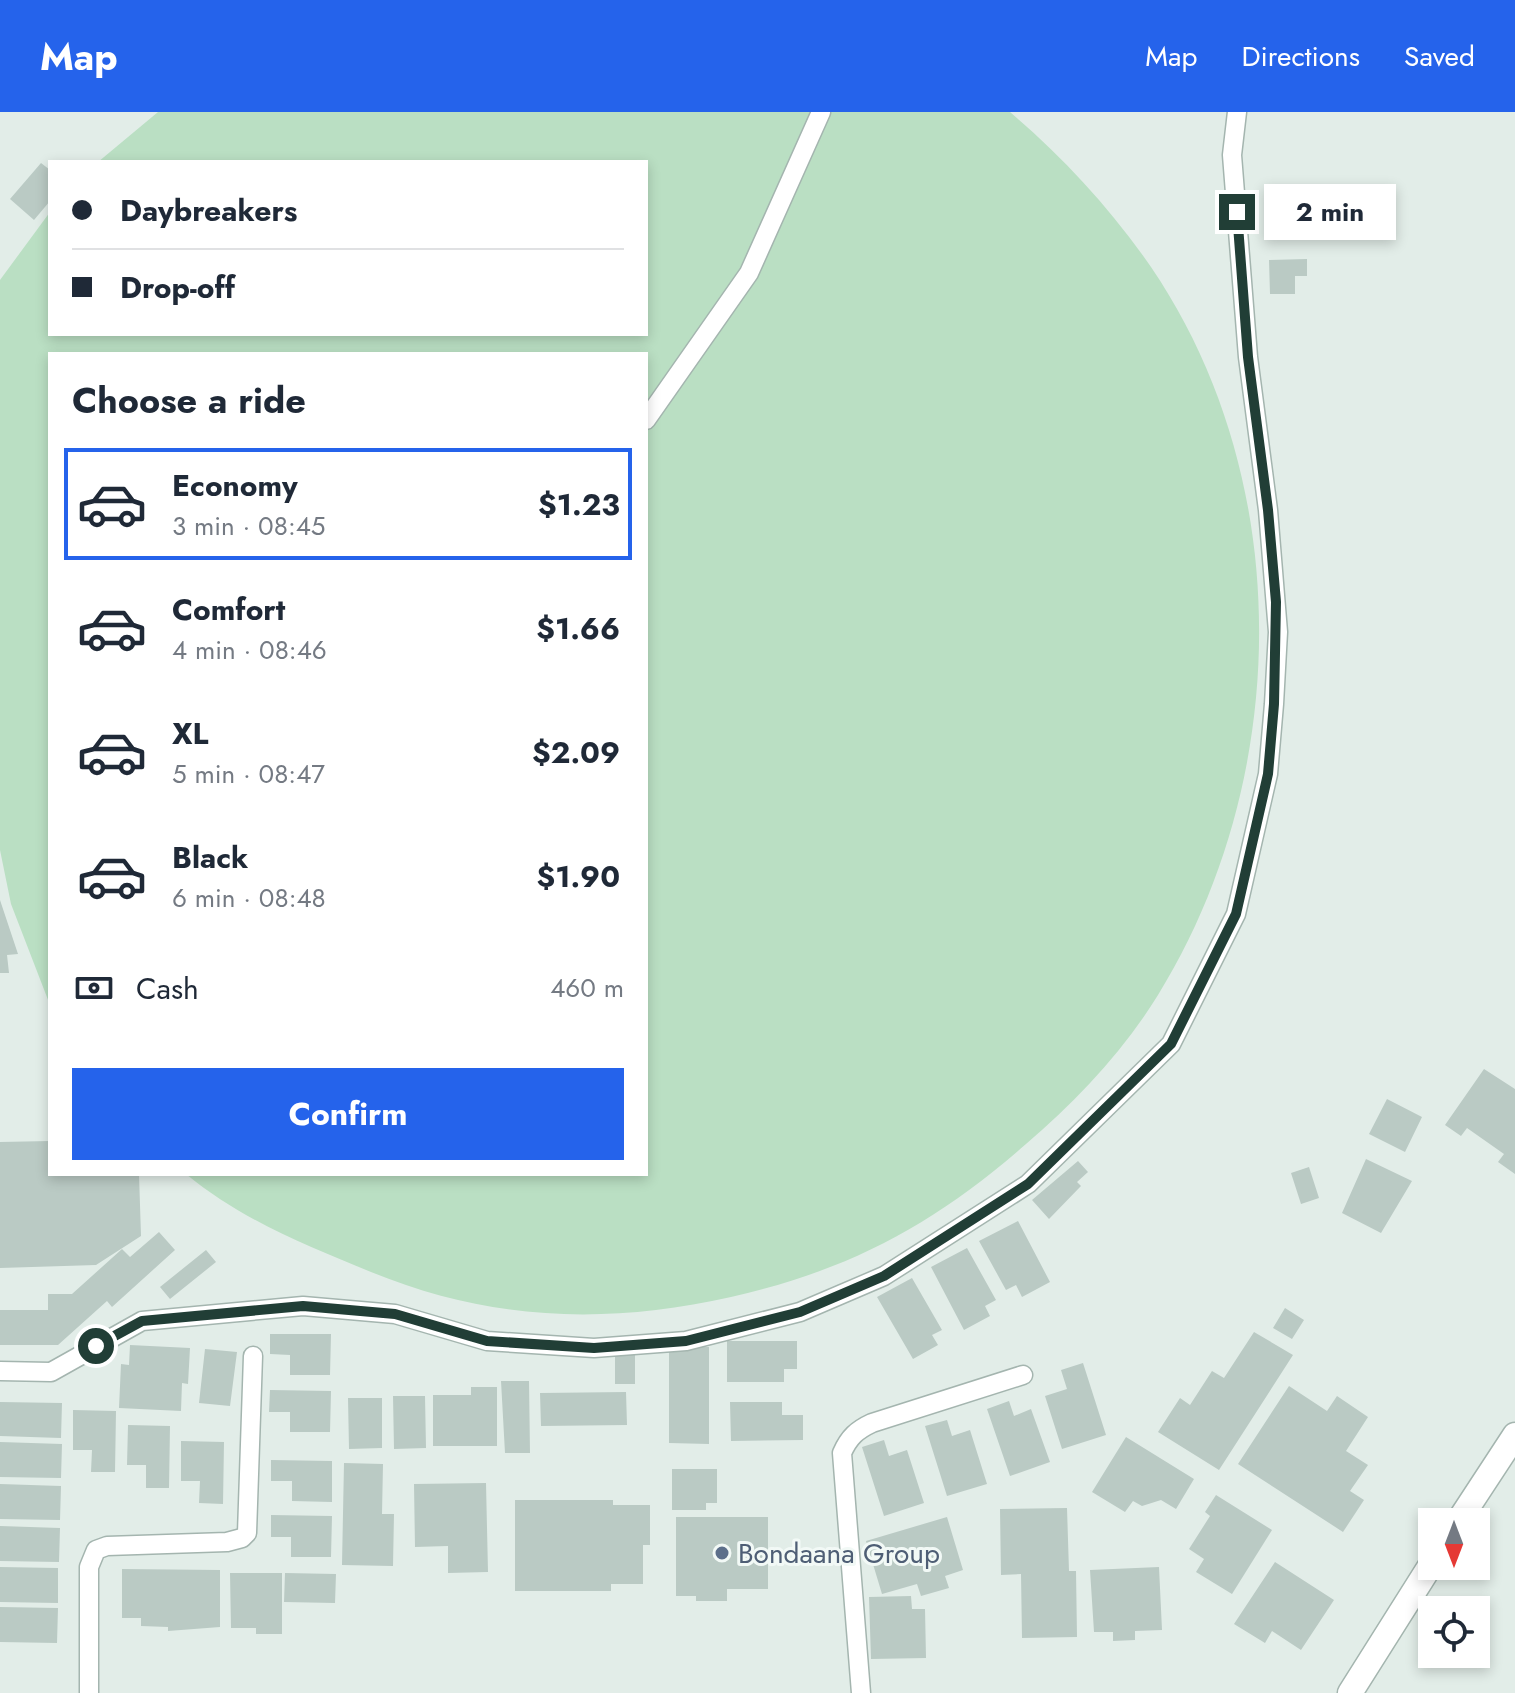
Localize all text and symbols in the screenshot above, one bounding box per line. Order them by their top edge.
text: Map [40,29,118,84]
text: Map [1145,36,1197,77]
text: Directions [1241,36,1360,77]
text: Saved [1404,36,1475,77]
callout: 2 min [1265,184,1397,240]
text: Daybreakers [120,189,297,232]
text: 2 min [1296,193,1364,231]
route end [1219,194,1255,230]
text: Drop-off [120,266,235,309]
text: Choose a ride [72,374,306,426]
text: Economy [172,464,298,507]
icon: car [76,468,148,540]
text: $1.23 [538,483,620,526]
text: 3 min · 08:45 [172,507,326,545]
text: Comfort [172,588,285,631]
icon: car [76,592,148,664]
text: $1.66 [536,607,620,650]
text: 4 min · 08:46 [172,631,327,669]
text: XL [172,712,208,755]
icon: car [76,716,148,788]
text: $2.09 [532,731,620,774]
text: 5 min · 08:47 [172,755,325,793]
text: Black [172,836,248,879]
icon: car [76,840,148,912]
text: $1.90 [536,855,620,898]
text: 6 min · 08:48 [172,879,326,917]
icon: cash [72,966,116,1010]
text: Cash [136,967,199,1010]
text: 460 m [550,969,624,1007]
button: Confirm [72,1068,624,1160]
route start [78,1328,114,1364]
north arrow [1418,1508,1490,1580]
map controls [1418,1508,1490,1668]
place label: Bondaana Group [738,1533,940,1574]
marker: Bondaana Group [713,1544,731,1562]
button: locate [1418,1596,1490,1668]

